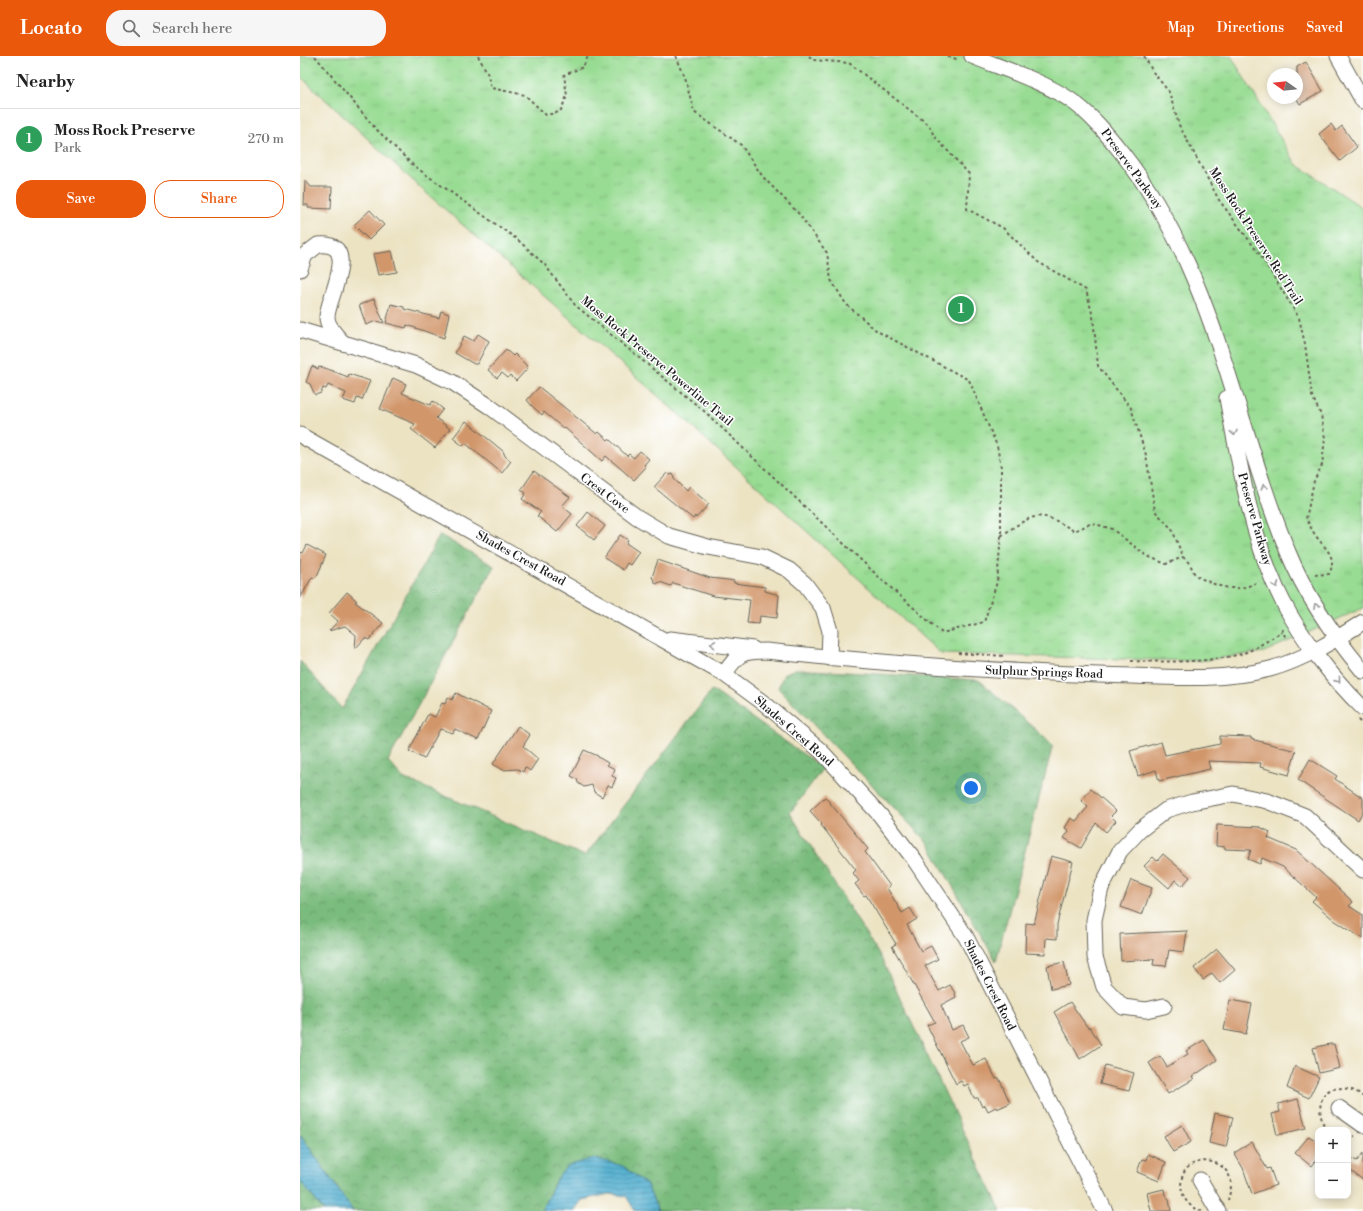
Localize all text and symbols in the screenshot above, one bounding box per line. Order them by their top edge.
search box [106,10,386,46]
text: Locato [20,16,82,40]
icon: search [120,17,142,39]
text: Search here [152,19,232,38]
text: Map [1167,19,1195,37]
text: Directions [1217,19,1284,37]
text: Saved [1306,19,1343,37]
north arrow [1267,68,1303,104]
text: Nearby [16,71,75,93]
text: Moss Rock Preserve [54,121,195,140]
street label: Preserve Parkway [1097,126,1166,213]
text: 1 [26,131,32,147]
text: 270 m [248,131,284,147]
text: Park [54,140,81,156]
street label: Moss Rock Preserve Red Trail [1205,165,1306,308]
button: Save [16,180,146,218]
button: Share [154,180,284,218]
street label: Moss Rock Preserve Powerline Trail [578,293,736,430]
pin: 1 [948,294,974,324]
one-way arrow [1229,430,1238,436]
street label: Crest Cove [577,470,632,517]
street label: Preserve Parkway [1234,471,1275,567]
one-way arrow [1260,484,1269,491]
street label: Shades Crest Road [473,528,568,589]
one-way arrow [1271,581,1279,588]
one-way arrow [1314,603,1321,610]
one-way arrow [710,640,716,649]
street label: Sulphur Springs Road [985,663,1103,682]
one-way arrow [1333,675,1340,683]
street label: Shades Crest Road [751,693,836,770]
your location [961,778,981,798]
street label: Shades Crest Road [960,937,1019,1033]
map controls [1315,1127,1351,1199]
button: + [1315,1127,1351,1163]
button: − [1315,1163,1351,1199]

